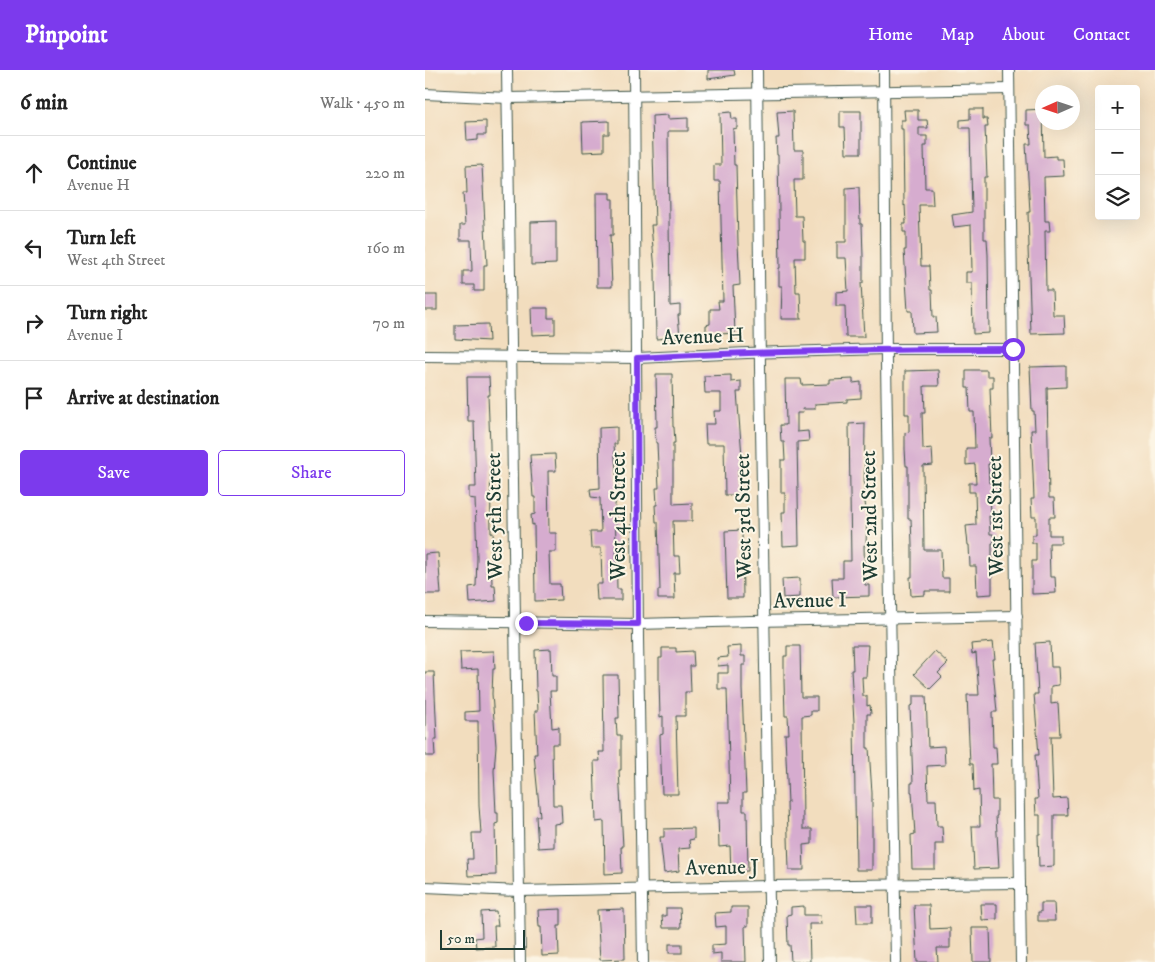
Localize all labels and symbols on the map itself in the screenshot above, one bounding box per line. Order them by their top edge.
north arrow [1035,85,1080,130]
street label: Avenue H [661,323,745,351]
route start [1002,338,1025,361]
street label: West 2nd Street [856,450,884,583]
street label: West 4th Street [606,451,632,582]
street label: West 5th Street [481,452,509,581]
street label: West 3rd Street [730,453,758,580]
street label: West 1st Street [982,455,1010,578]
street label: Avenue I [773,587,847,615]
route end [515,612,538,635]
street label: Avenue J [685,854,759,882]
scale bar [440,927,525,950]

